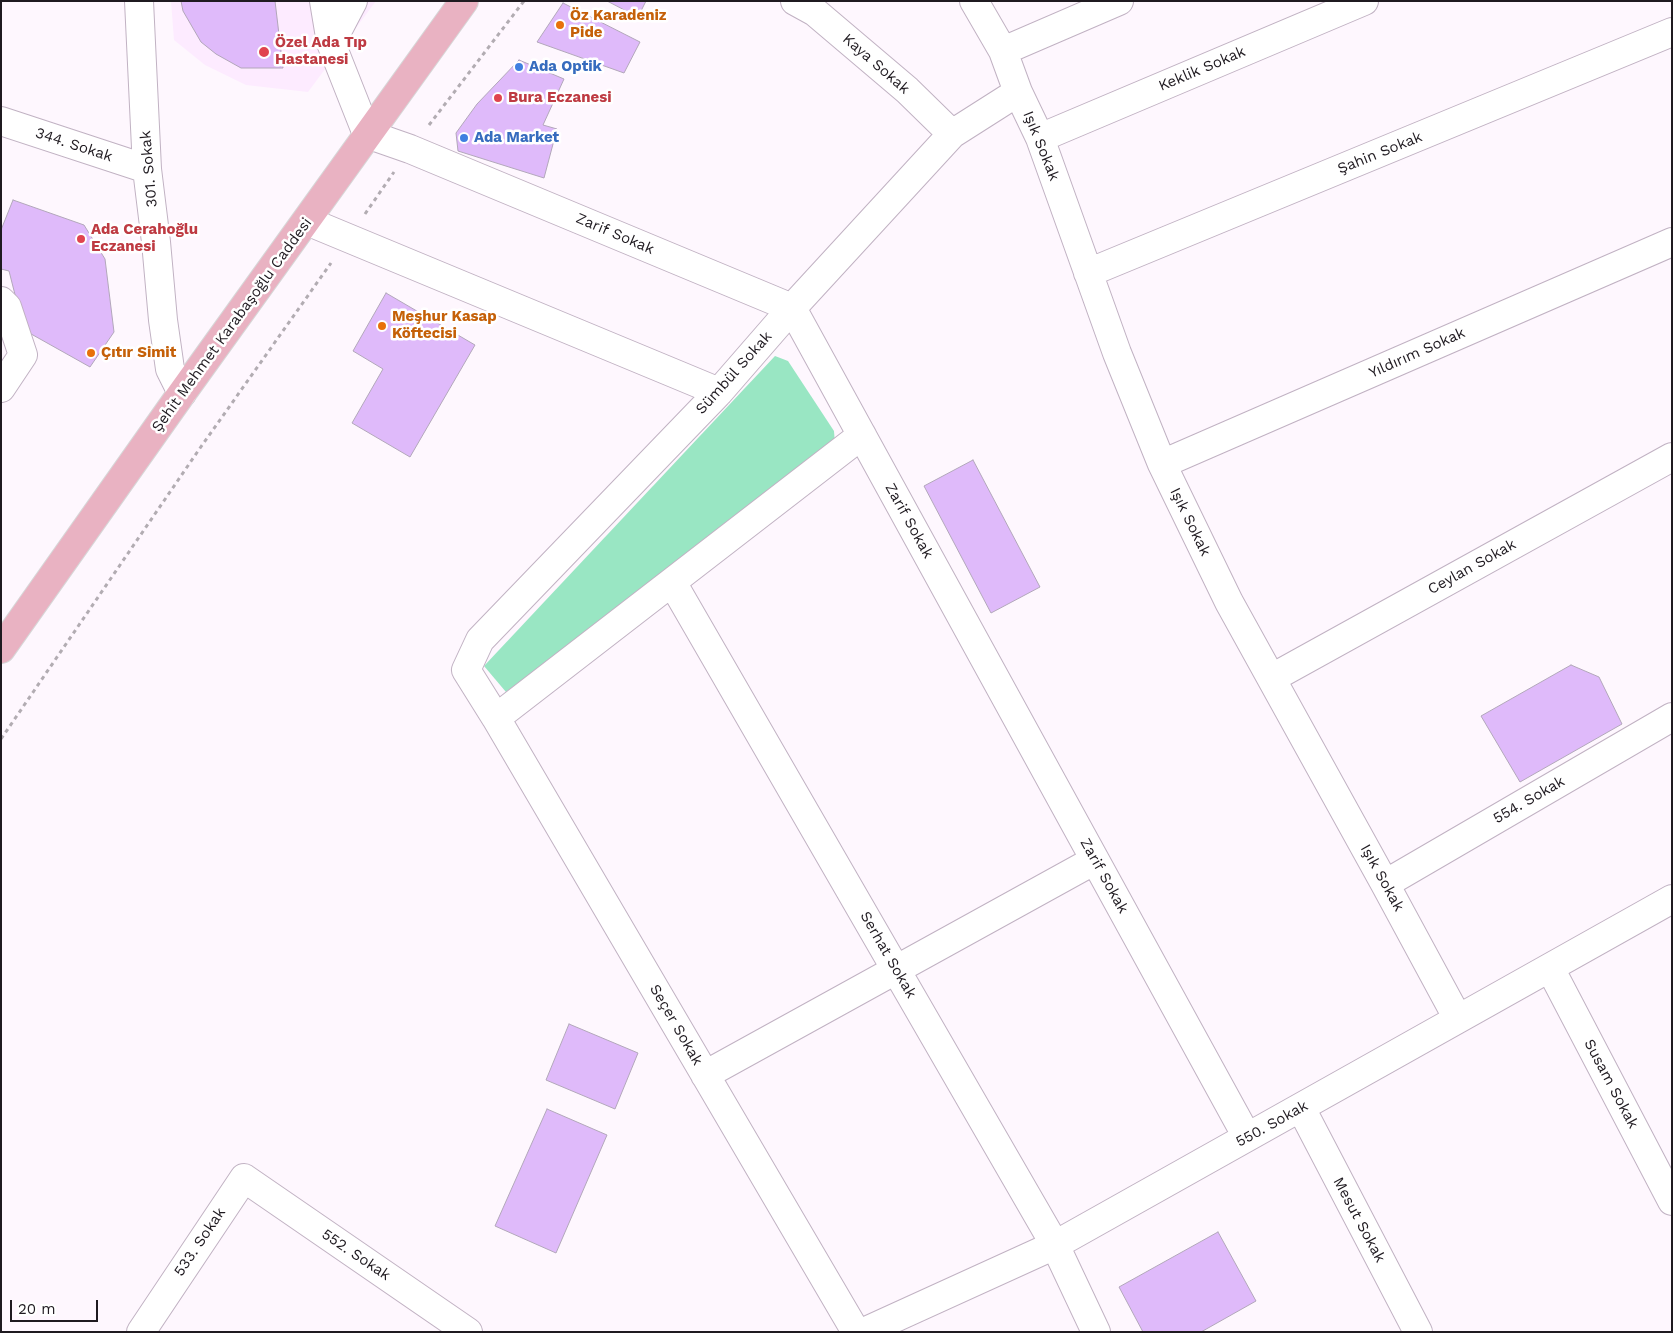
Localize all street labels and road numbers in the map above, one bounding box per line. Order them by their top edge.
street label: Kaya Sokak [839,30,913,98]
street label: Keklik Sokak [1156,43,1248,95]
street label: Işık Sokak [1019,108,1063,184]
street label: 344. Sokak [33,124,115,166]
street label: Şahin Sokak [1335,128,1425,178]
street label: 301. Sokak [137,130,161,208]
street label: Zarif Sokak [573,209,657,259]
street label: Şehit Mehmet Karabaşoğlu Caddesi [148,214,316,436]
street label: Yıldırım Sokak [1366,324,1468,382]
street label: Sümbül Sokak [692,328,776,418]
street label: Zarif Sokak [881,480,937,562]
street label: Işık Sokak [1166,485,1214,559]
street label: Ceylan Sokak [1425,535,1519,599]
street label: 554. Sokak [1490,772,1568,828]
street label: Zarif Sokak [1076,835,1132,917]
street label: Işık Sokak [1356,841,1408,915]
street label: Serhat Sokak [856,908,920,1002]
street label: Seçer Sokak [646,981,706,1069]
street label: Susam Sokak [1580,1036,1642,1132]
street label: 550. Sokak [1233,1097,1311,1151]
street label: Mesut Sokak [1329,1174,1389,1266]
street label: 533. Sokak [170,1204,230,1280]
street label: 552. Sokak [318,1225,394,1285]

